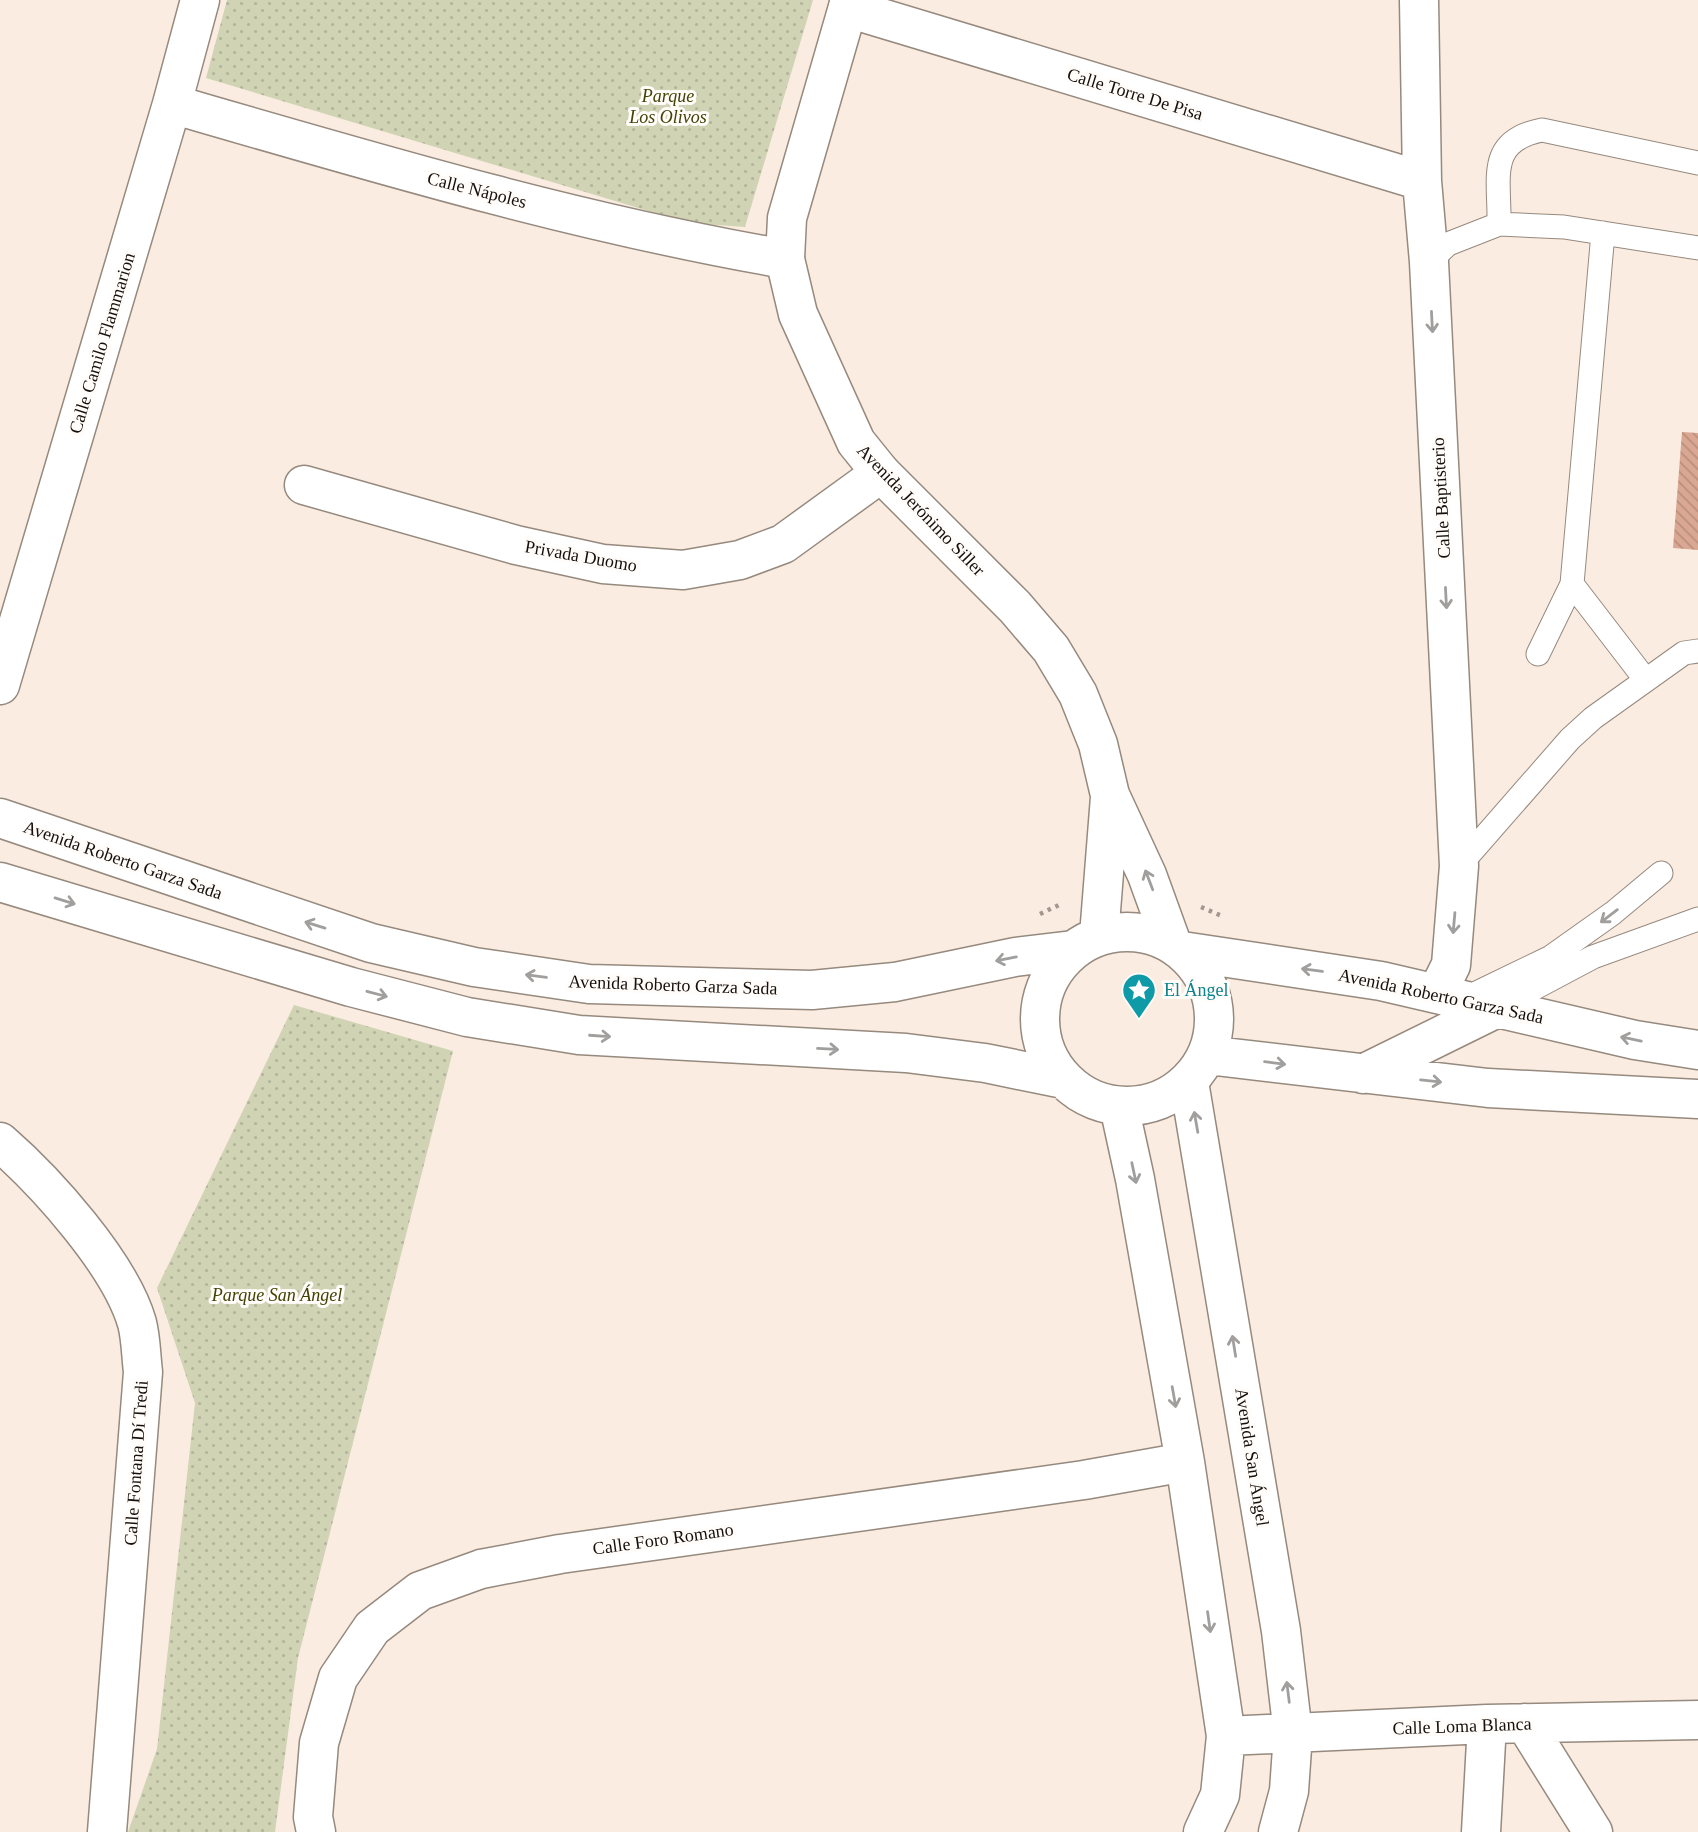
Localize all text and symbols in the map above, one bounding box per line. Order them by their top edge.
street label: Calle Torre De Pisa [1065,64,1205,124]
park label: Parque Los Olivos [628,86,707,127]
street label: Calle Nápoles [425,168,529,212]
street label: Calle Camilo Flammarion [65,250,139,436]
one-way arrow [1426,310,1439,333]
street label: Calle Baptisterio [1428,437,1454,559]
street label: Avenida Jerónimo Siller [853,440,989,580]
street label: Privada Duomo [523,536,639,576]
one-way arrow [1440,586,1453,609]
street label: Avenida Roberto Garza Sada [21,817,225,903]
one-way arrow [1141,870,1154,891]
one-way arrow [54,896,76,909]
one-way arrow [1599,908,1618,923]
one-way arrow [1447,911,1460,934]
one-way arrow [304,918,326,931]
one-way arrow [995,953,1018,966]
one-way arrow [1301,964,1324,977]
street label: Avenida Roberto Garza Sada [1337,964,1545,1028]
one-way arrow [526,970,548,983]
street label: Avenida Roberto Garza Sada [568,971,778,999]
place icon: El Ángel [1120,971,1158,1020]
place label: El Ángel [1164,979,1229,1000]
one-way arrow [366,988,388,1001]
one-way arrow [589,1030,612,1043]
one-way arrow [1620,1031,1643,1045]
one-way arrow [816,1043,838,1056]
one-way arrow [1263,1057,1286,1070]
one-way arrow [1419,1075,1442,1088]
one-way arrow [1189,1111,1202,1134]
one-way arrow [1127,1161,1141,1184]
park label: Parque San Ángel [211,1284,342,1305]
one-way arrow [1227,1336,1240,1358]
street label: Calle Fontana Dí Tredi [120,1380,152,1546]
one-way arrow [1168,1385,1181,1408]
street label: Avenida San Ángel [1231,1386,1274,1528]
street label: Calle Foro Romano [591,1519,735,1559]
one-way arrow [1203,1610,1216,1632]
one-way arrow [1282,1681,1295,1704]
street label: Calle Loma Blanca [1392,1714,1532,1738]

